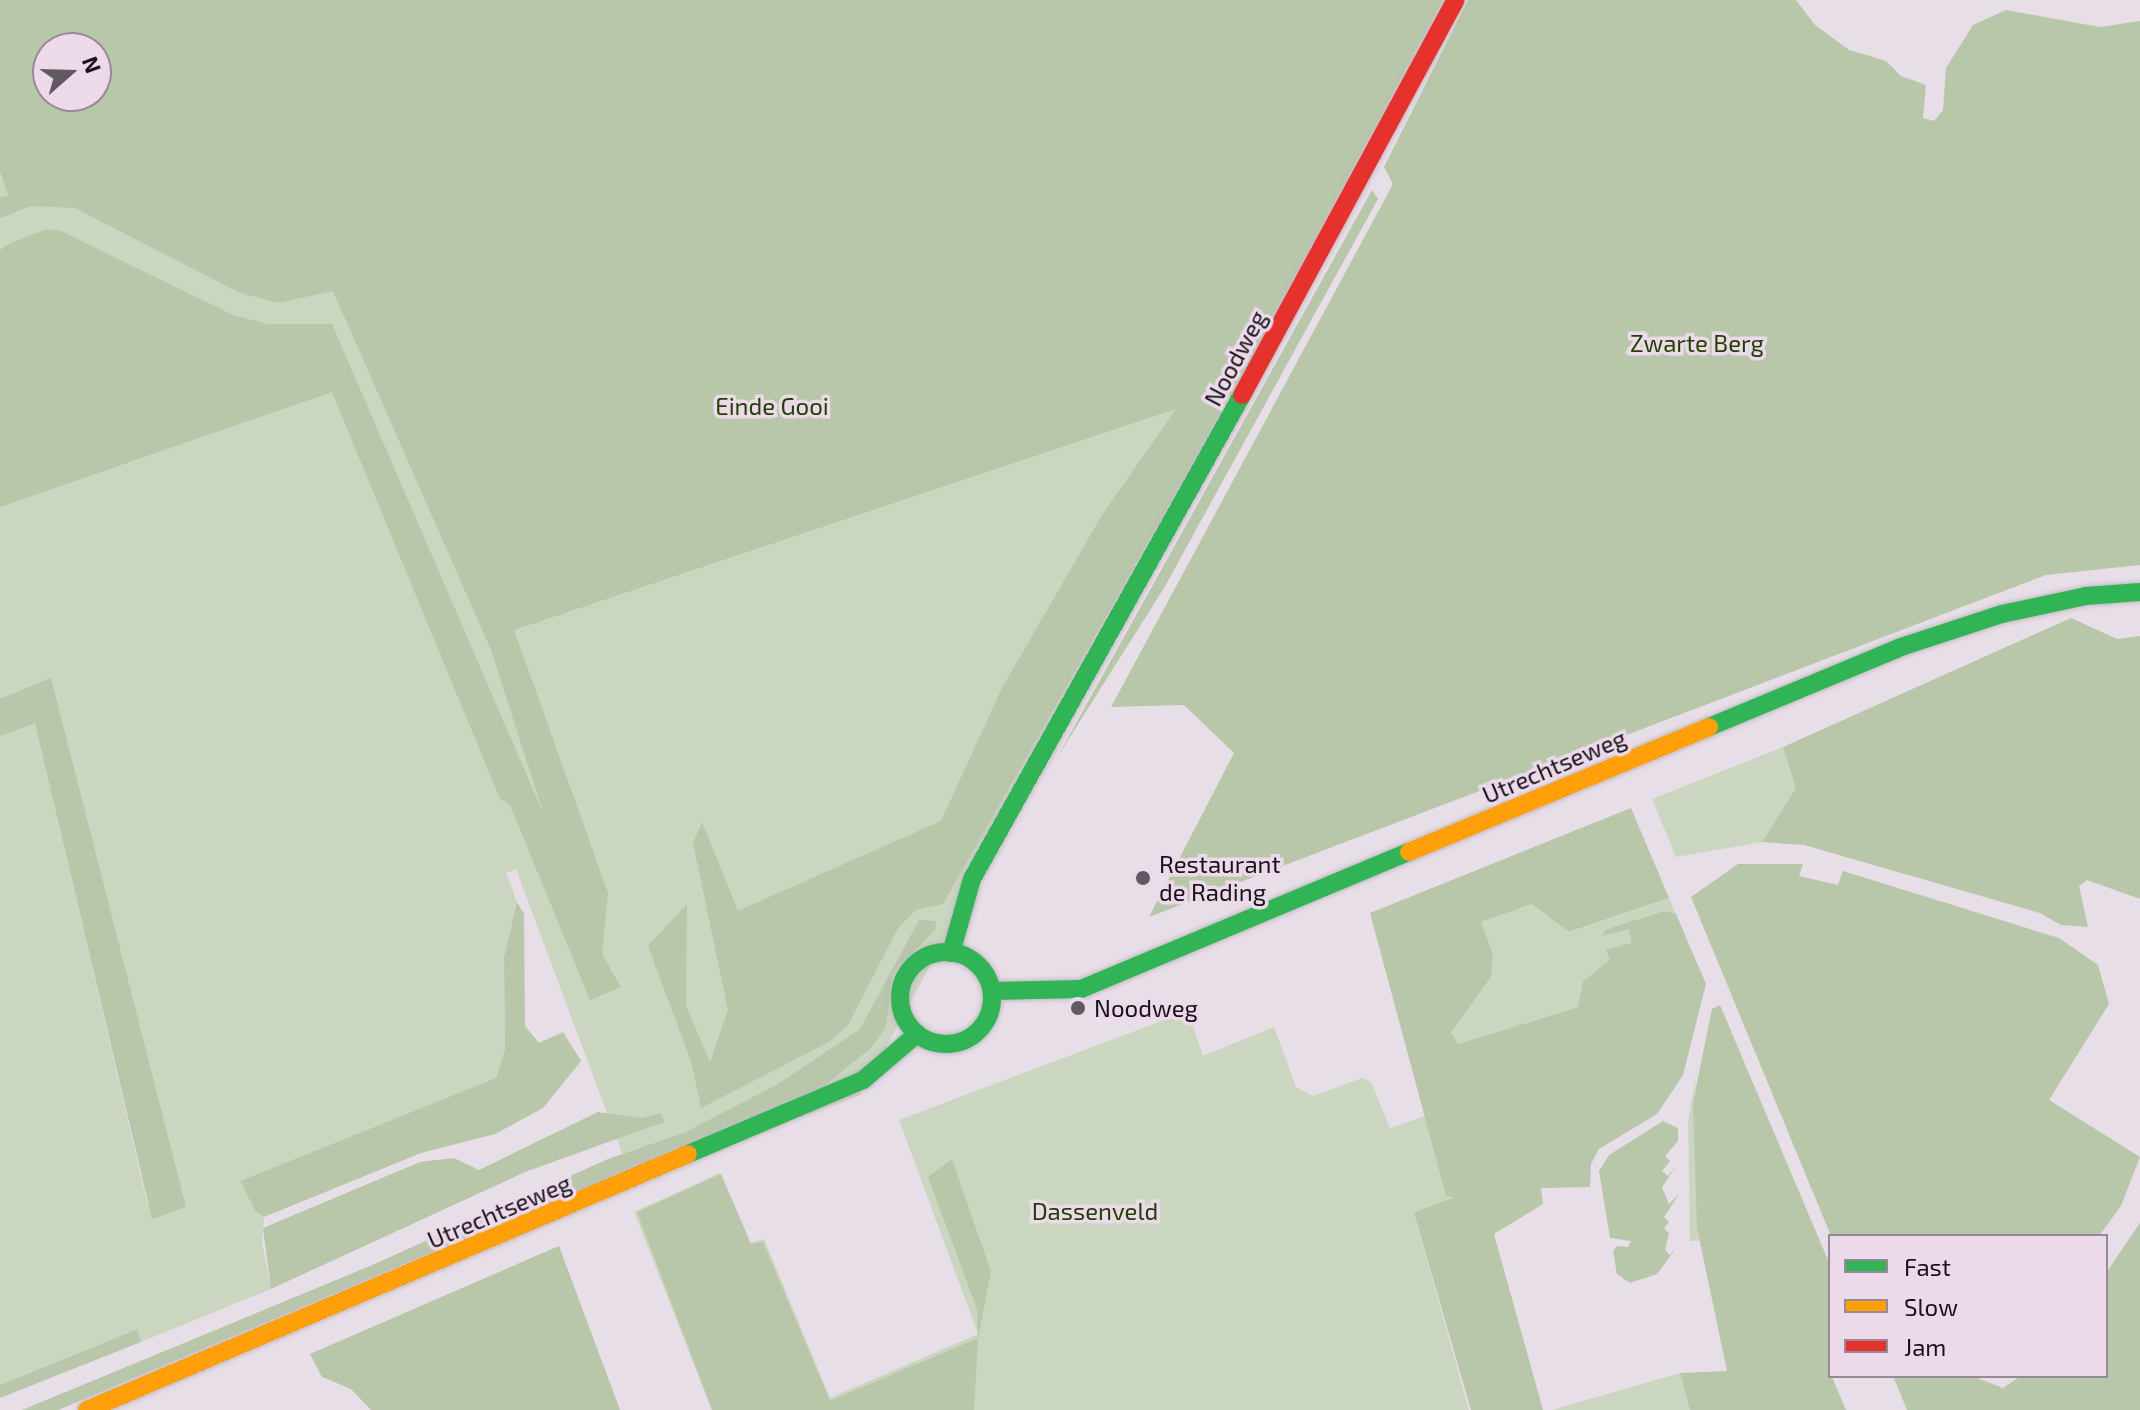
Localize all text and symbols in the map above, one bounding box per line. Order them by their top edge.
north arrow [32,32,112,112]
text: N [78,53,108,76]
street label: Noodweg [1198,305,1272,411]
park label: Zwarte Berg [1630,329,1764,357]
park label: Einde Gooi [715,392,829,420]
street label: Utrechtseweg [1478,723,1630,809]
place label: Restaurant de Rading [1159,850,1281,906]
marker: Restaurant de Rading [1134,869,1152,887]
place label: Noodweg [1094,994,1198,1022]
marker: Noodweg [1069,999,1087,1017]
street label: Utrechtseweg [423,1168,575,1254]
park label: Dassenveld [1032,1197,1158,1225]
legend [1828,1234,2108,1378]
text: Fast [1904,1252,1951,1281]
text: Slow [1904,1292,1958,1321]
text: Jam [1904,1332,1946,1361]

